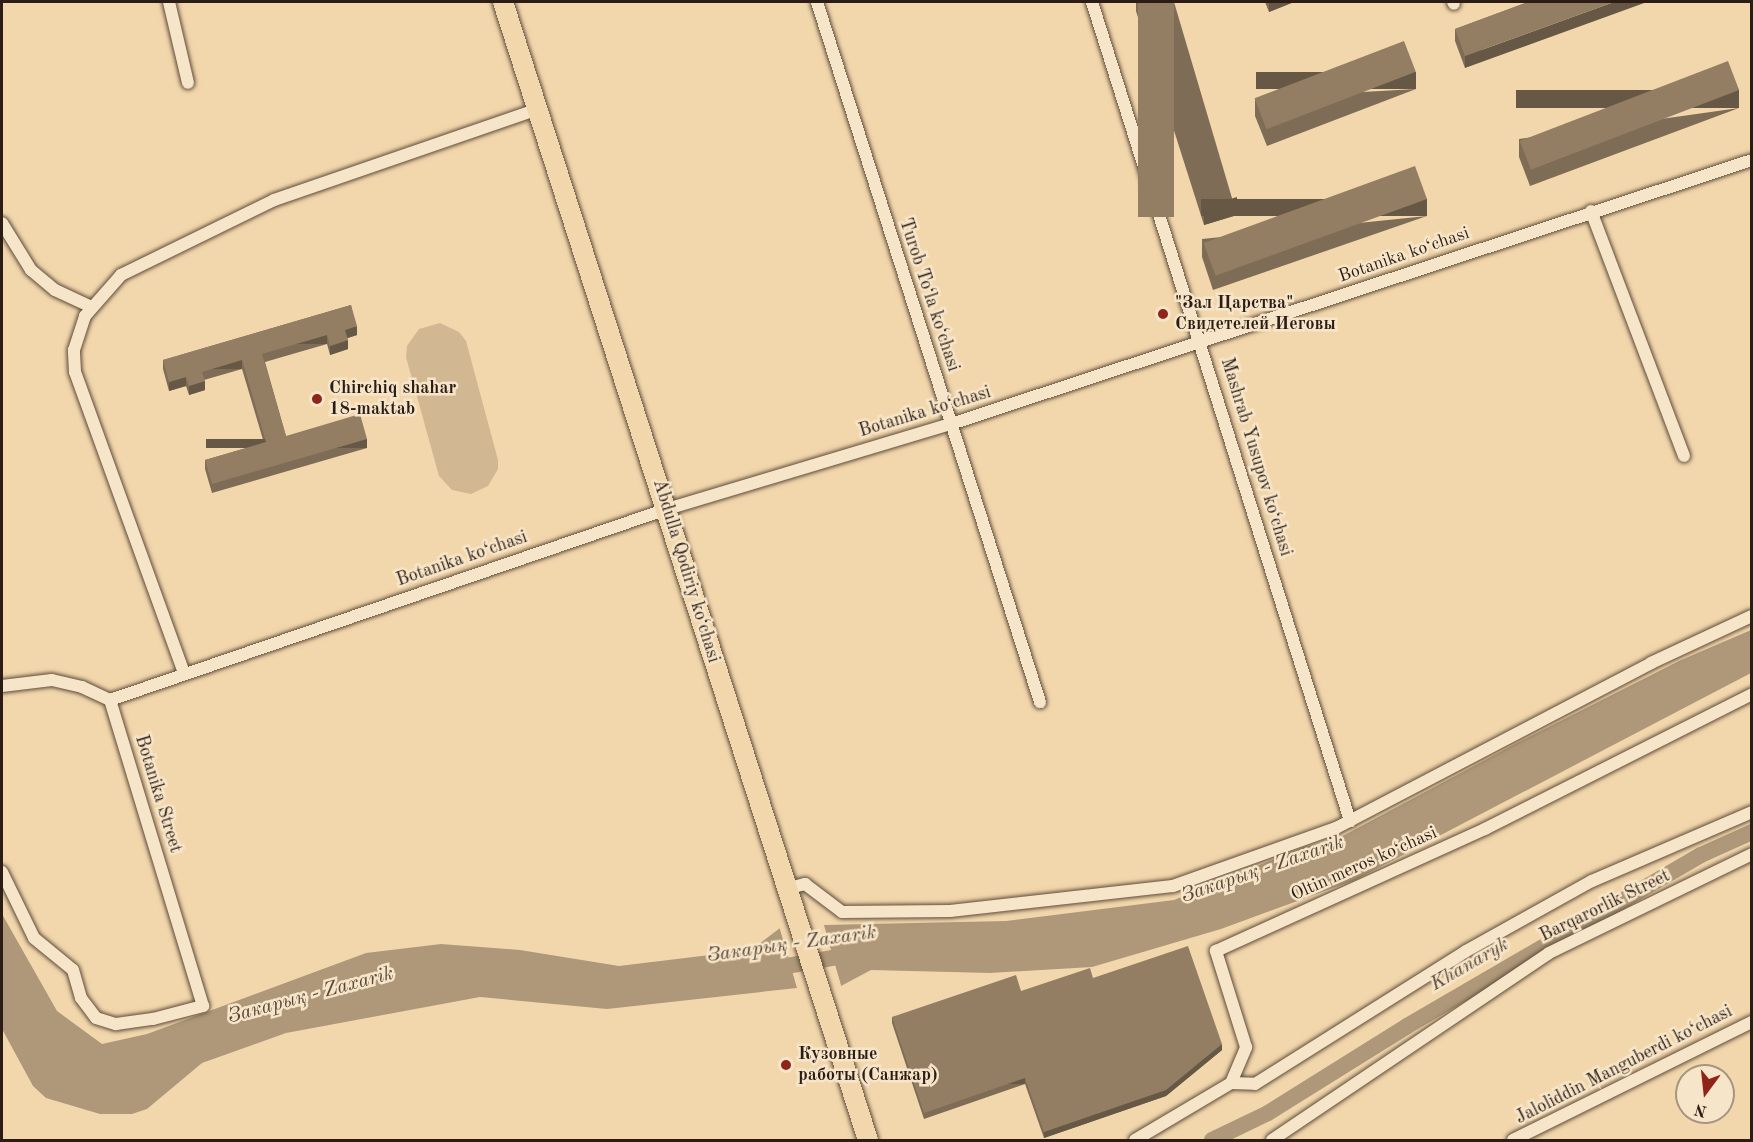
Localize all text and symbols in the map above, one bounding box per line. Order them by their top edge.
street label: Turob To‘la ko‘chasi [894,216,964,374]
street label: Botanika ko‘chasi [1336,222,1472,288]
place label: "Зал Царства" Свидетелей Иеговы [1175,293,1336,336]
marker: "Зал Царства" Свидетелей Иеговы [1156,307,1170,321]
street label: Mashrab Yusupov ko‘chasi [1216,355,1296,559]
place label: Chirchiq shahar 18-maktab [329,378,456,420]
street label: Botanika ko‘chasi [856,382,994,442]
marker: Chirchiq shahar 18-maktab [310,392,324,406]
street label: Abdulla Qodiriy ko‘chasi [648,477,724,665]
street label: Botanika ko‘chasi [394,526,530,592]
street label: Botanika Street [130,732,186,856]
street label: Oltin meros ko‘chasi [1288,822,1440,906]
water label: Закарық - Zaxarik [1178,831,1348,909]
street label: Barqarorlik Street [1536,865,1674,947]
water label: Закарық - Zaxarik [706,921,878,969]
water label: Khanaryk [1426,933,1514,997]
water label: Закарық - Zaxarik [226,962,396,1030]
street label: Jaloliddin Manguberdi ko‘chasi [1512,1001,1736,1129]
place label: Кузовные работы (Санжар) [798,1044,938,1086]
marker: Кузовные работы (Санжар) [779,1058,793,1072]
north arrow [1675,1064,1735,1124]
text: N [1693,1100,1709,1119]

